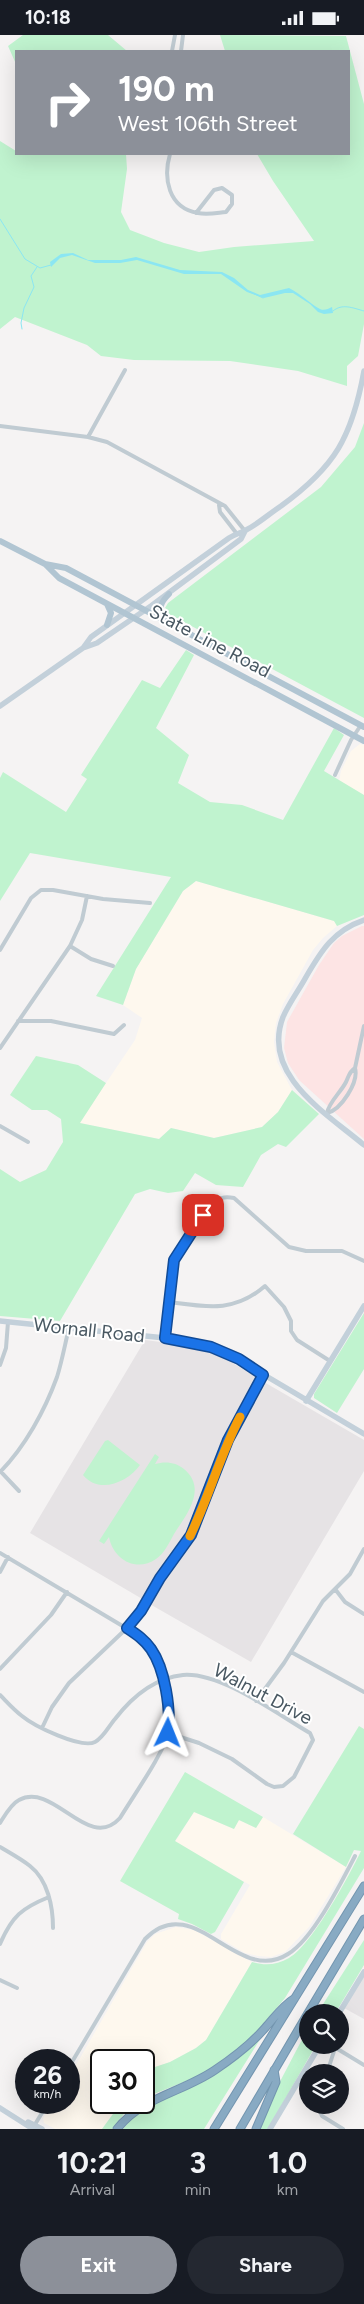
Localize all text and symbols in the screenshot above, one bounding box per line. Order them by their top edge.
text: 10:18 [25,6,71,29]
text: 190 m [118,68,215,110]
icon: right [35,70,100,135]
text: West 106th Street [118,110,298,137]
street label: State Line Road [145,599,275,683]
pin [182,1194,224,1236]
icon: arrive [189,1201,217,1229]
street label: Wornall Road [32,1313,146,1347]
street label: Walnut Drive [210,1658,316,1730]
position arrow [141,1706,193,1758]
map controls [299,2004,349,2114]
button: search [299,2004,349,2054]
speed limit sign: 30 [90,2049,155,2114]
text: 26 [33,2060,62,2090]
button: layers [299,2064,349,2114]
text: km/h [34,2087,61,2101]
text: 10:21 [57,2144,128,2181]
text: 3 [189,2144,206,2181]
text: 1.0 [268,2144,307,2181]
text: Arrival [70,2180,115,2199]
text: min [185,2180,211,2199]
text: km [277,2180,298,2199]
button: Exit [20,2236,177,2294]
button: Share [187,2236,344,2294]

